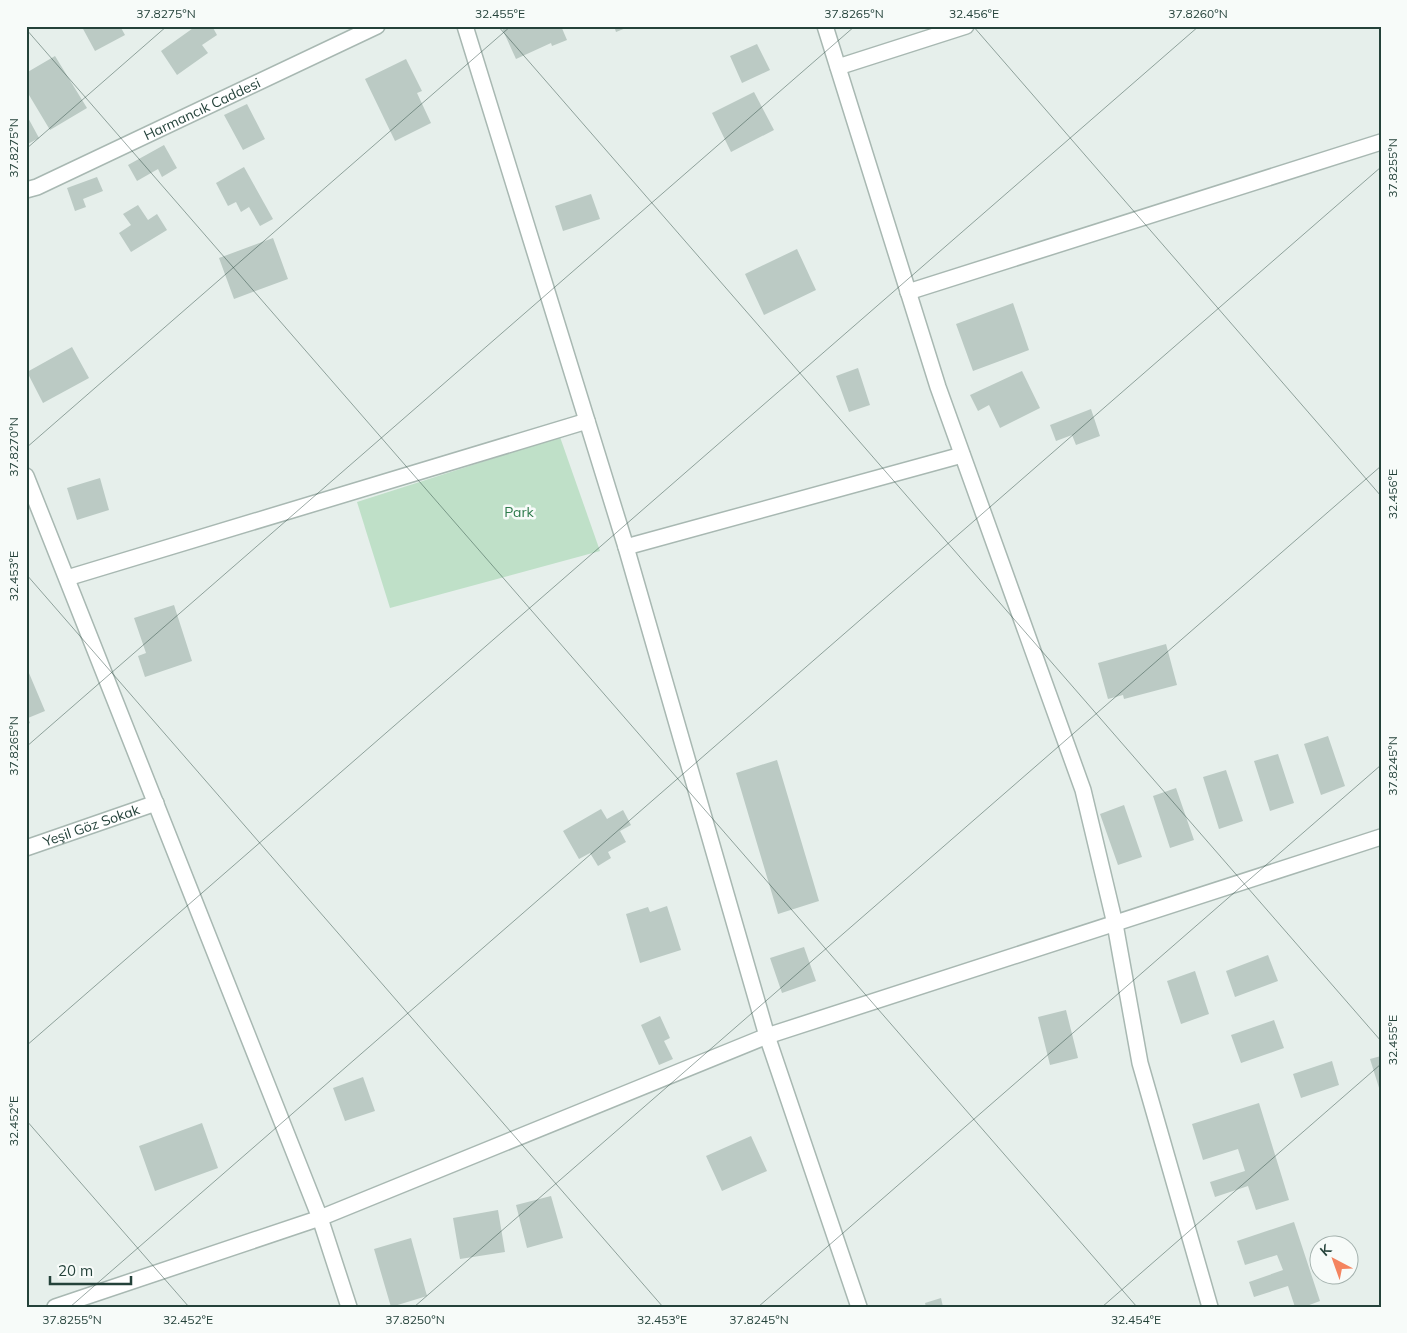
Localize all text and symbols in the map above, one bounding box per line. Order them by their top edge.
text: 37.8275°N [136,6,196,21]
text: 32.455°E [475,6,525,21]
text: 37.8265°N [824,6,884,21]
text: 32.456°E [949,6,999,21]
text: 37.8260°N [1168,6,1228,21]
street label: Harmancık Caddesi [141,74,263,144]
text: 37.8275°N [6,118,21,178]
text: 37.8255°N [1385,138,1400,198]
text: 37.8270°N [6,417,21,477]
text: 32.456°E [1385,469,1400,519]
park label: Park [504,503,535,521]
text: 32.453°E [6,551,21,601]
text: 37.8265°N [6,716,21,776]
text: 37.8245°N [1385,736,1400,796]
street label: Yeşil Göz Sokak [40,800,143,851]
text: 32.455°E [1385,1015,1400,1065]
text: 32.452°E [6,1096,21,1146]
north arrow [1310,1236,1360,1286]
text: K [1316,1240,1335,1260]
scale bar [50,1253,131,1285]
text: 20 m [58,1261,93,1280]
text: 37.8255°N [42,1312,102,1327]
text: 32.452°E [163,1312,213,1327]
text: 37.8250°N [385,1312,445,1327]
text: 32.453°E [637,1312,687,1327]
text: 37.8245°N [729,1312,789,1327]
text: 32.454°E [1111,1312,1161,1327]

